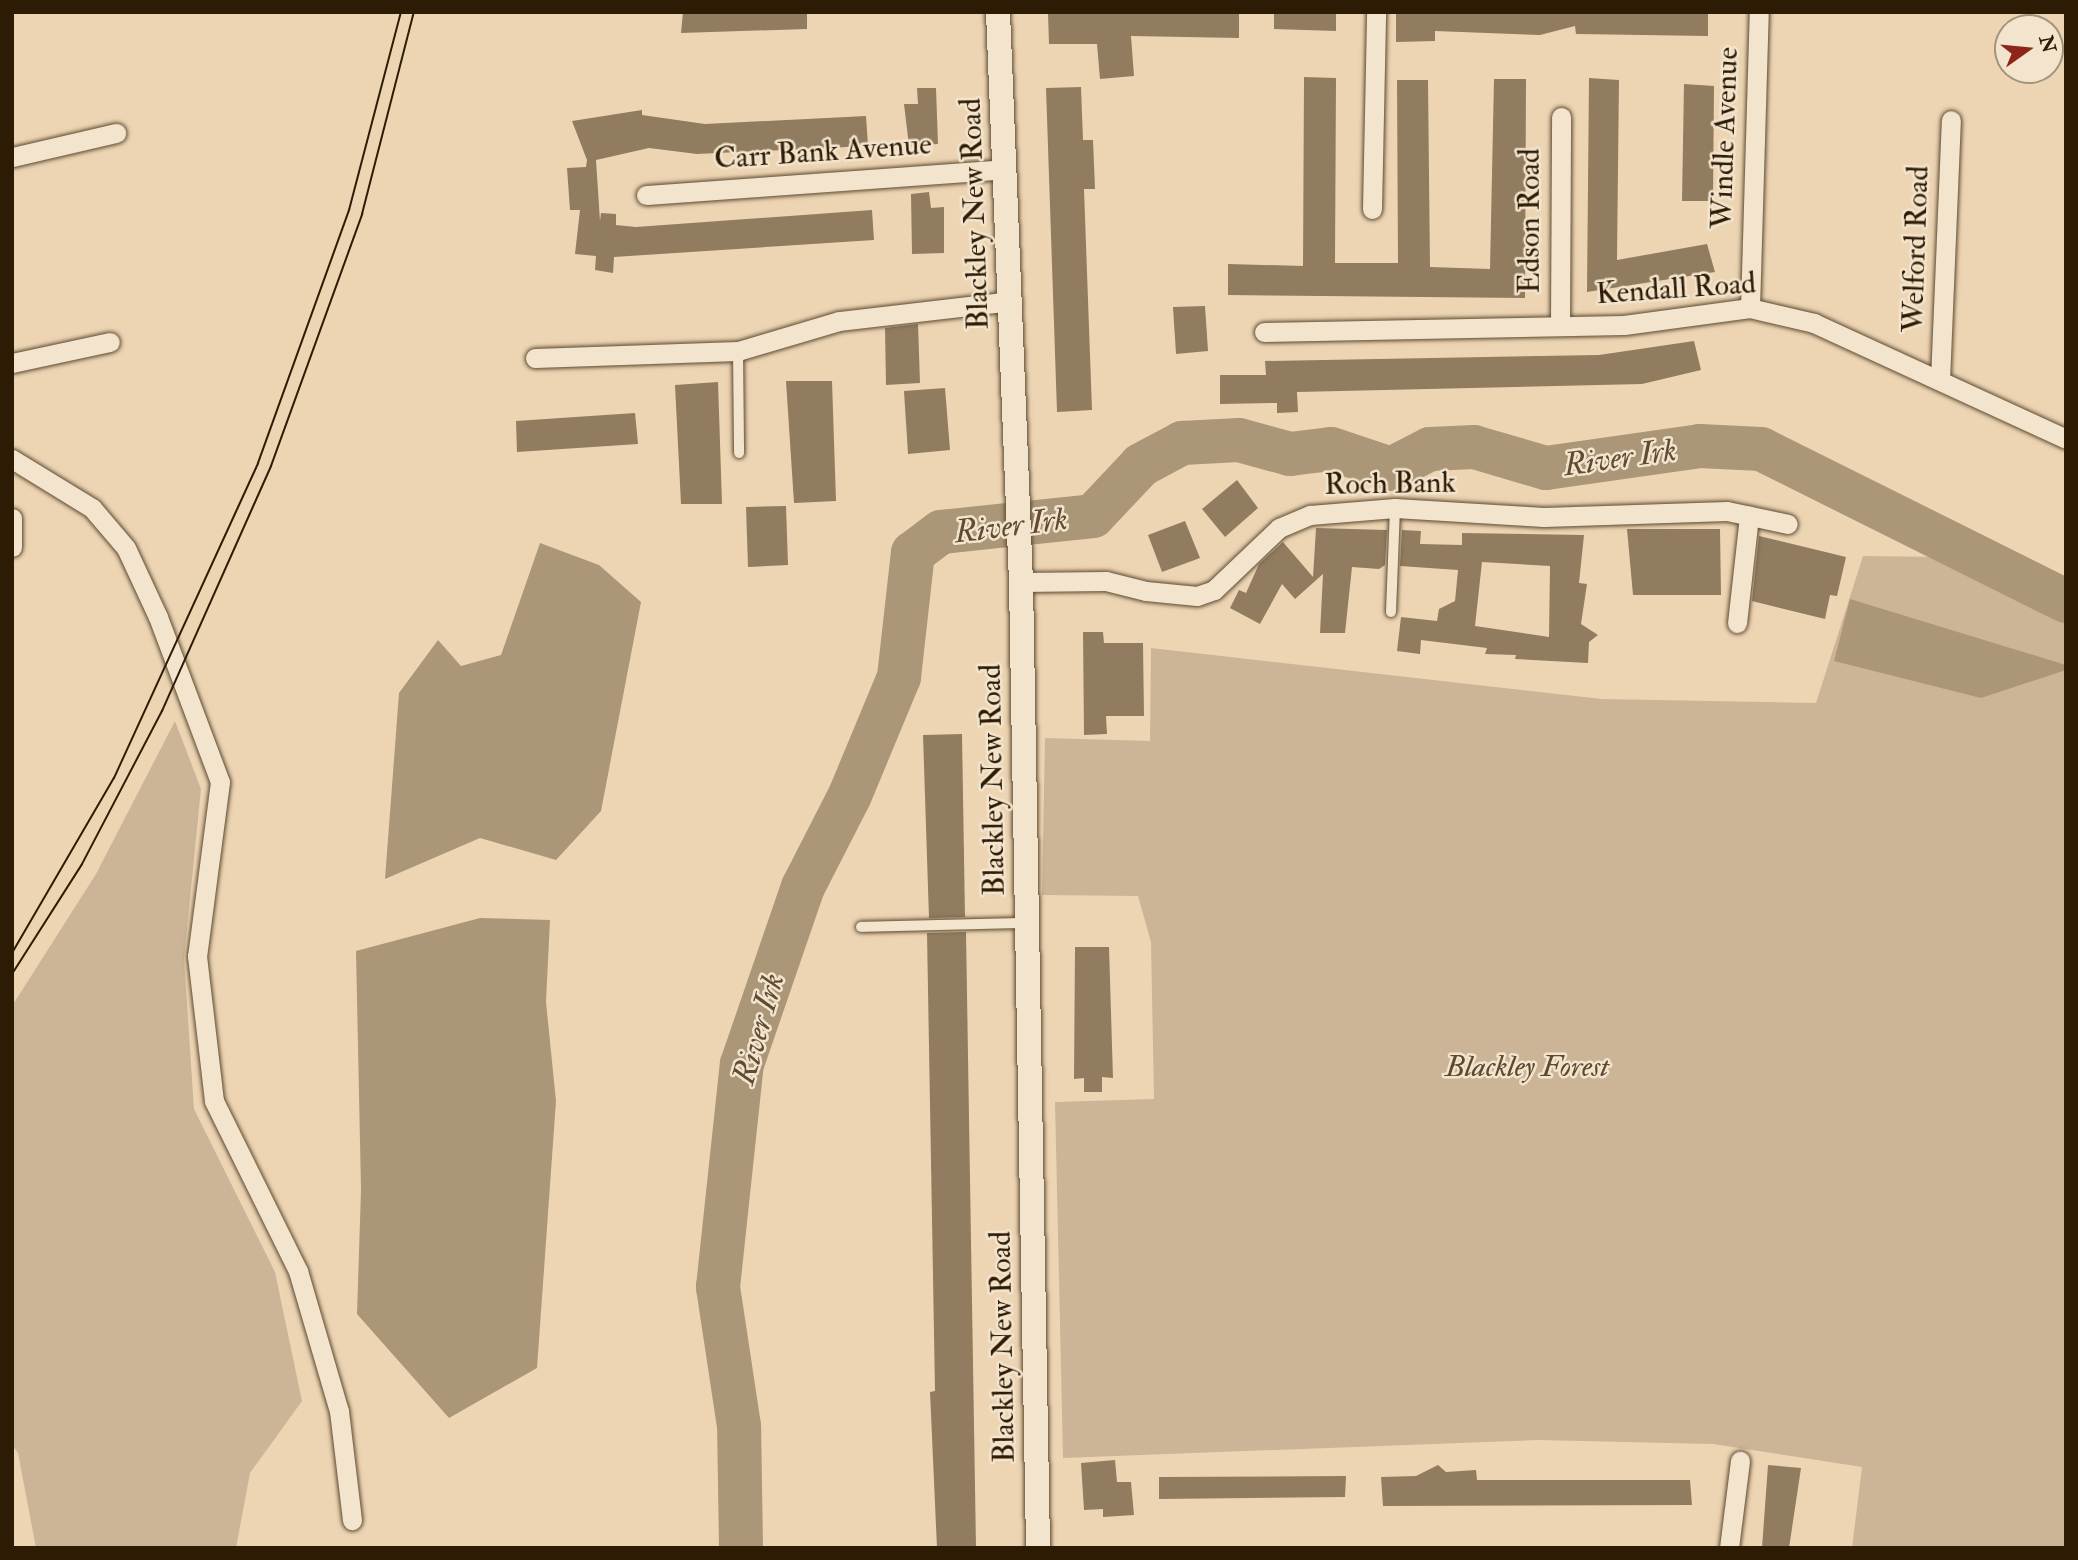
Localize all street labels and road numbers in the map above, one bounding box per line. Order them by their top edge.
street label: Windle Avenue [1704,46,1746,230]
street label: Blackley New Road [953,97,997,331]
street label: Carr Bank Avenue [713,126,933,178]
street label: Edson Road [1512,148,1548,294]
street label: Welford Road [1895,165,1937,333]
street label: Kendall Road [1595,265,1757,313]
street label: Roch Bank [1324,465,1456,503]
street label: Blackley New Road [973,664,1013,896]
street label: Blackley New Road [983,1231,1023,1463]

